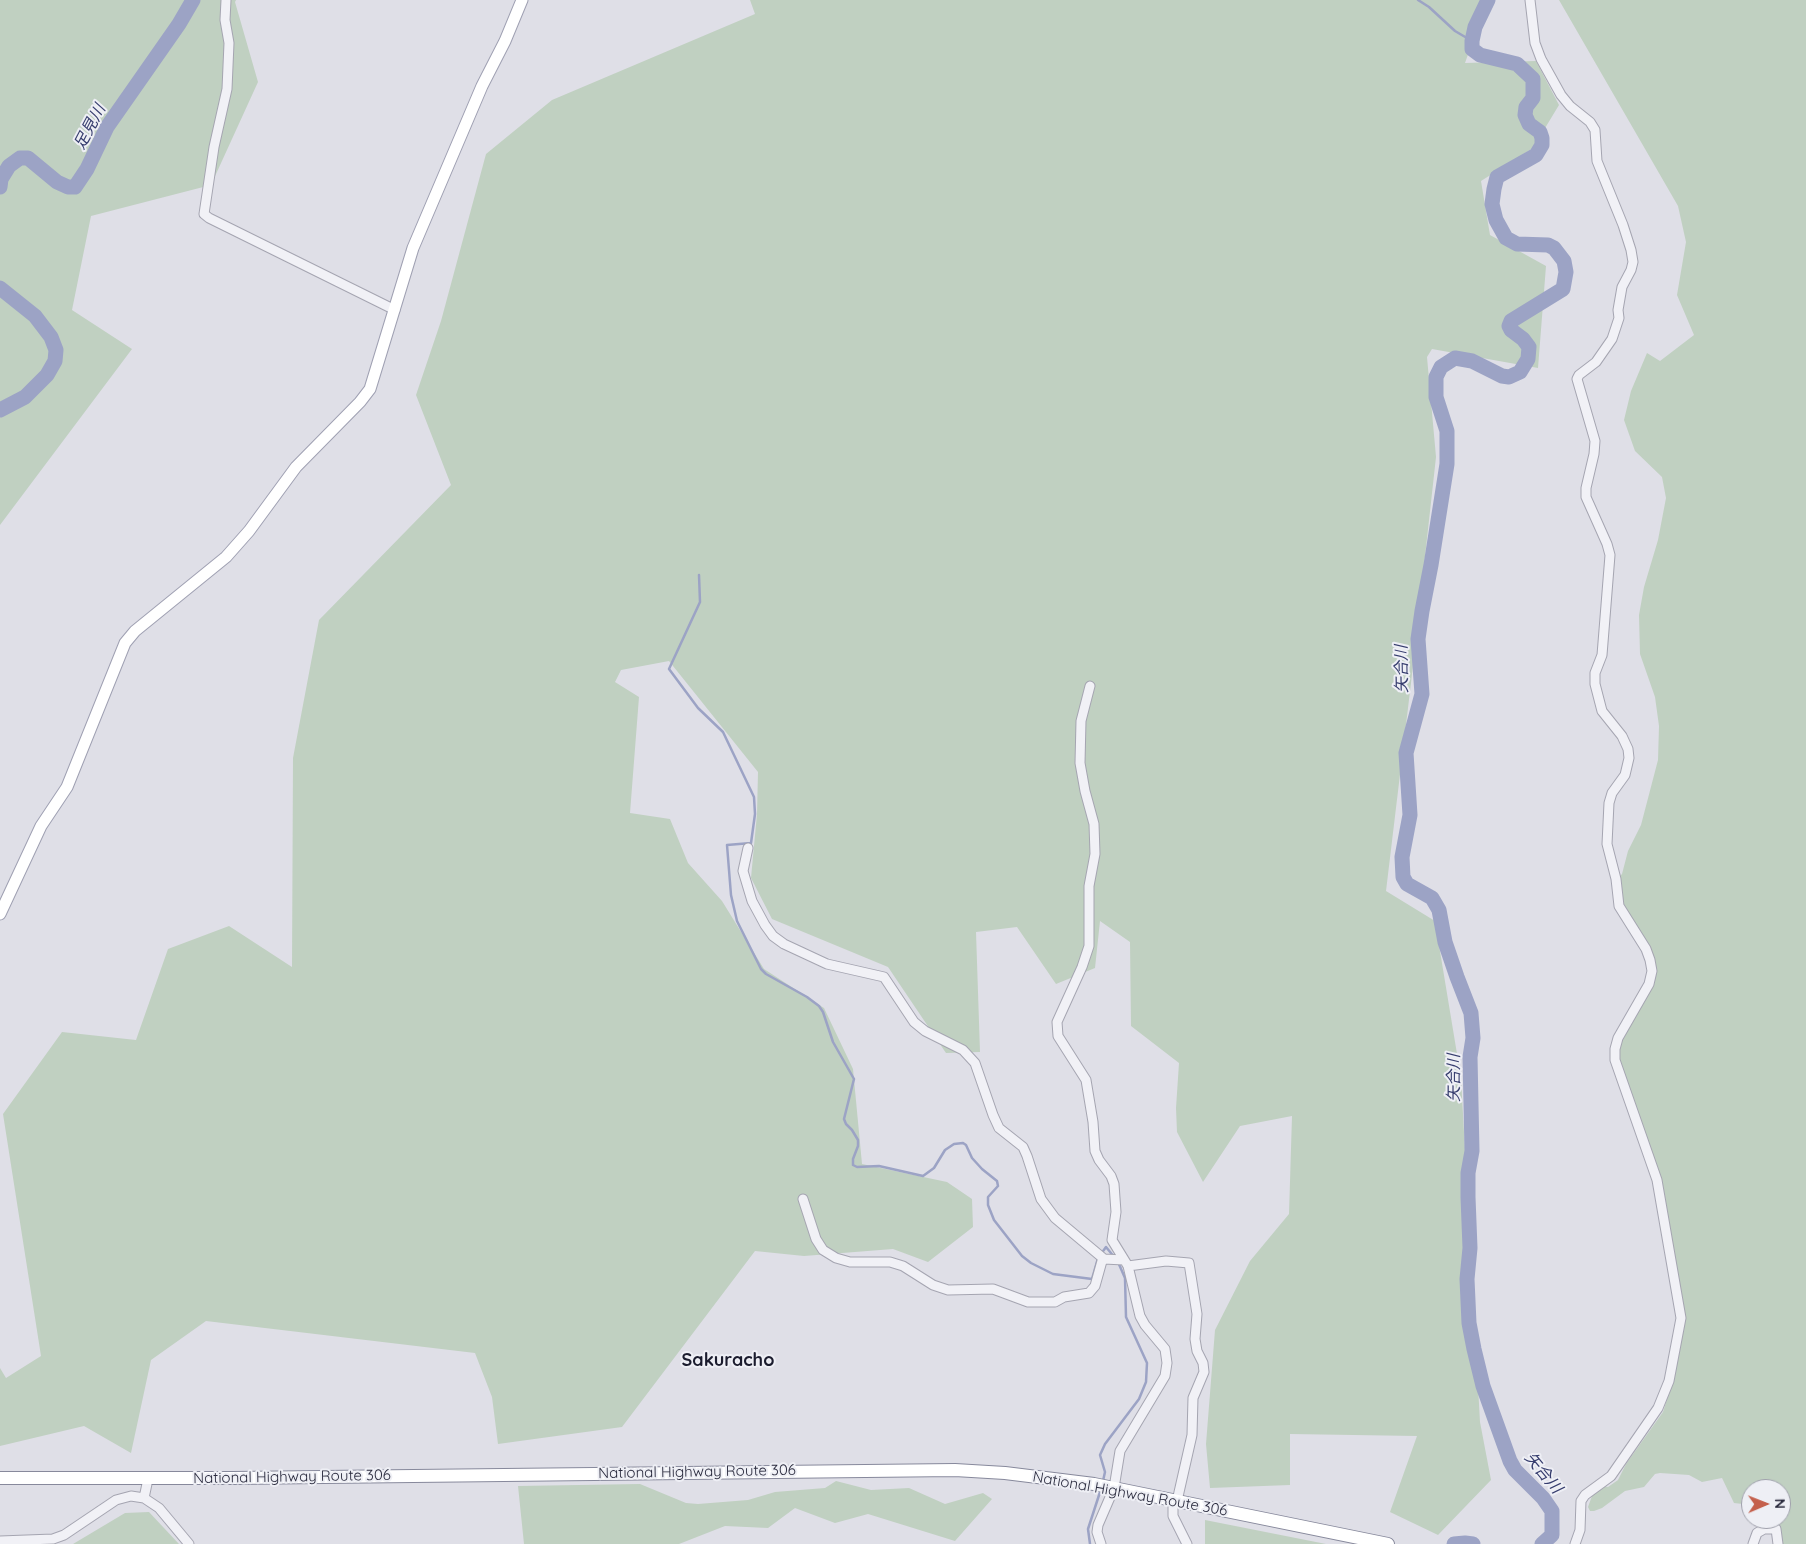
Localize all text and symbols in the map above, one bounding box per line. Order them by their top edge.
water label: 足見川 [70,101,110,153]
water label: 矢合川 [1392,645,1412,693]
water label: 矢合川 [1444,1054,1464,1102]
district label: Sakuracho [682,1350,774,1372]
water label: 矢合川 [1520,1448,1566,1498]
street label: National Highway Route 306 [598,1461,796,1483]
street label: National Highway Route 306 [193,1466,391,1488]
street label: National Highway Route 306 [1031,1468,1229,1520]
north arrow [1741,1479,1791,1529]
text: N [1771,1498,1789,1509]

